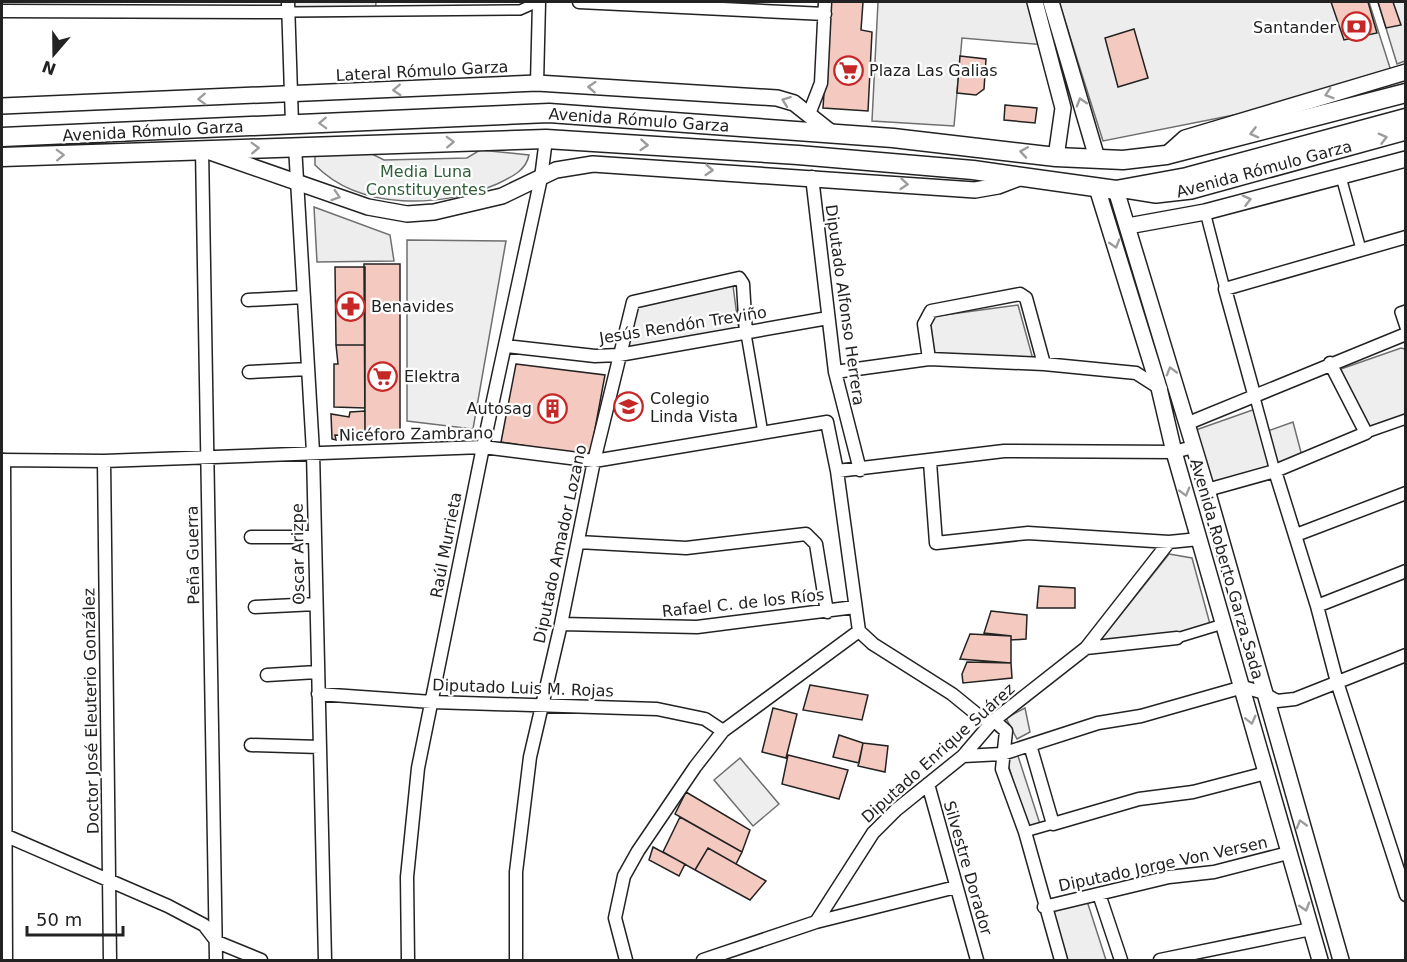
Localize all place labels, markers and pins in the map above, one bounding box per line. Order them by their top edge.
bank icon: Santander [1341,11,1373,43]
place label: Santander [1253,18,1336,37]
supermarket icon: Plaza Las Galias [832,54,864,86]
place label: Plaza Las Galias [869,61,998,80]
pharmacy icon: Benavides [334,290,366,322]
place label: Benavides [371,297,454,316]
supermarket icon: Elektra [367,360,399,392]
place label: Elektra [404,367,460,386]
place label: Colegio Linda Vista [650,389,738,426]
school or university icon: Colegio Linda Vista [613,391,645,423]
building icon: Autosag [537,392,569,424]
place label: Autosag [467,399,532,418]

